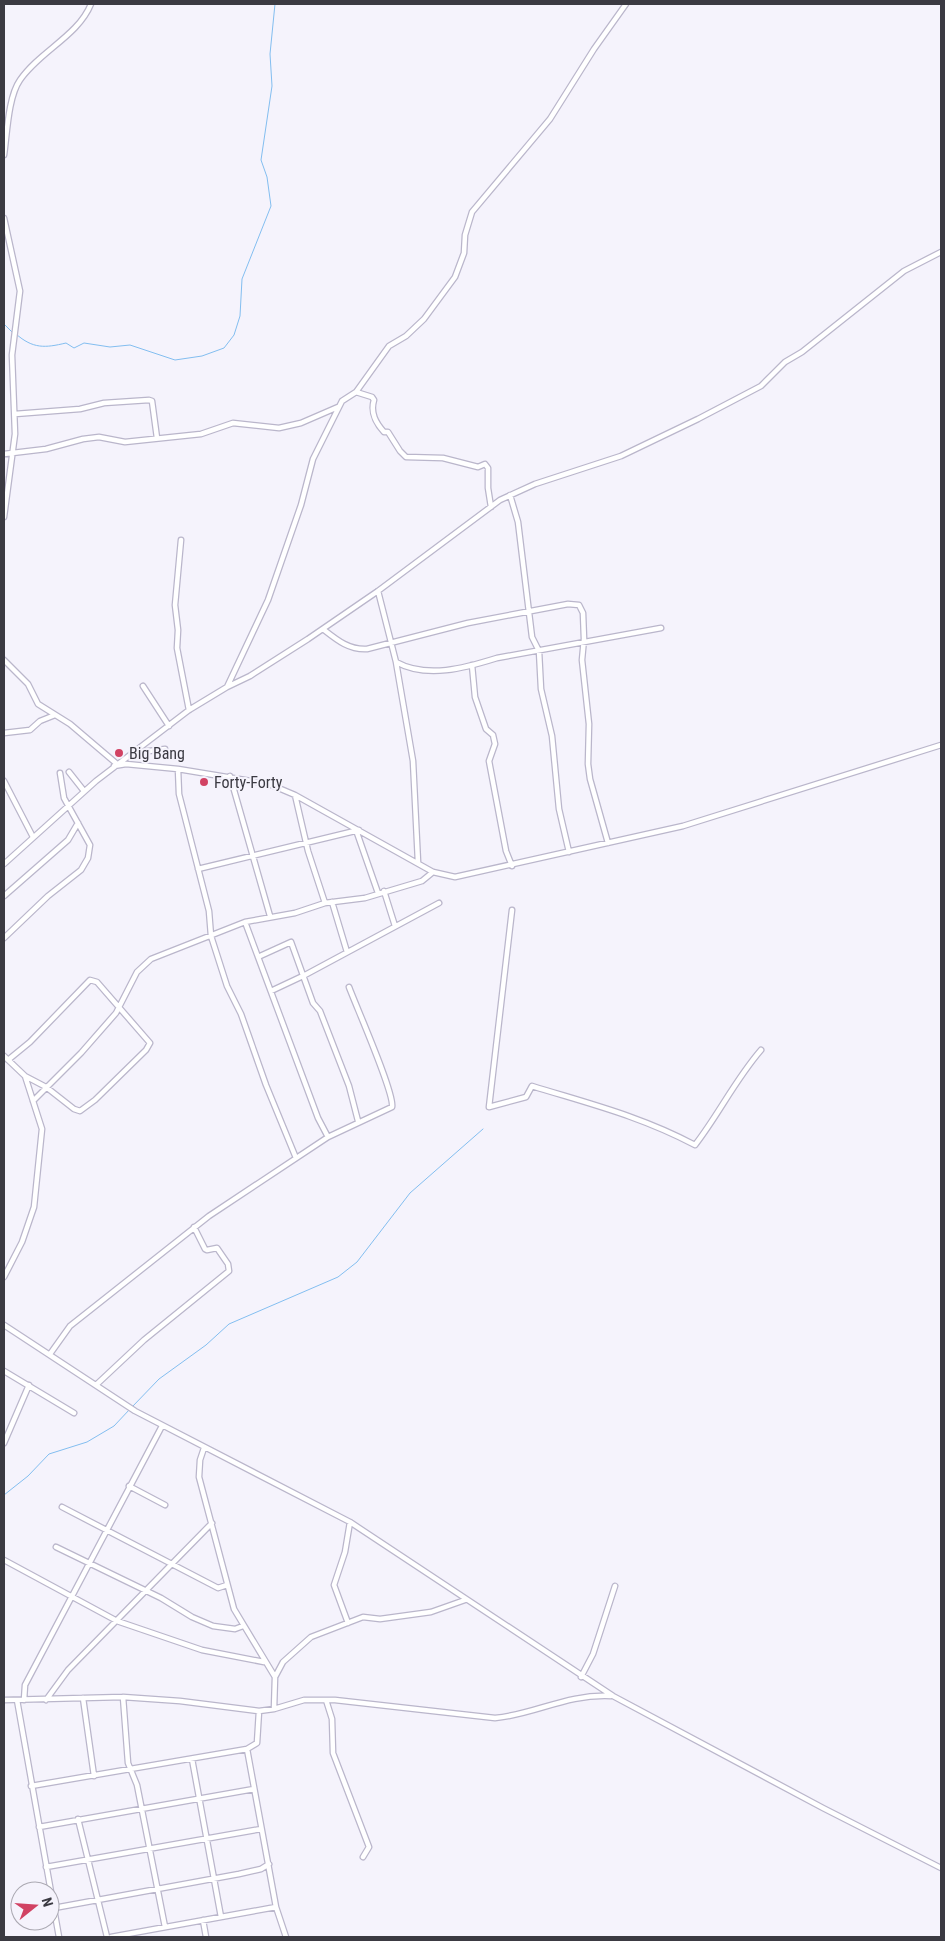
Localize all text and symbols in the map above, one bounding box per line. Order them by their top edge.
place label: Big Bang [129,744,185,763]
marker: Big Bang [113,747,125,759]
place label: Forty-Forty [214,773,283,792]
marker: Forty-Forty [198,776,210,788]
north arrow [10,1881,60,1931]
text: N [39,1896,56,1909]

